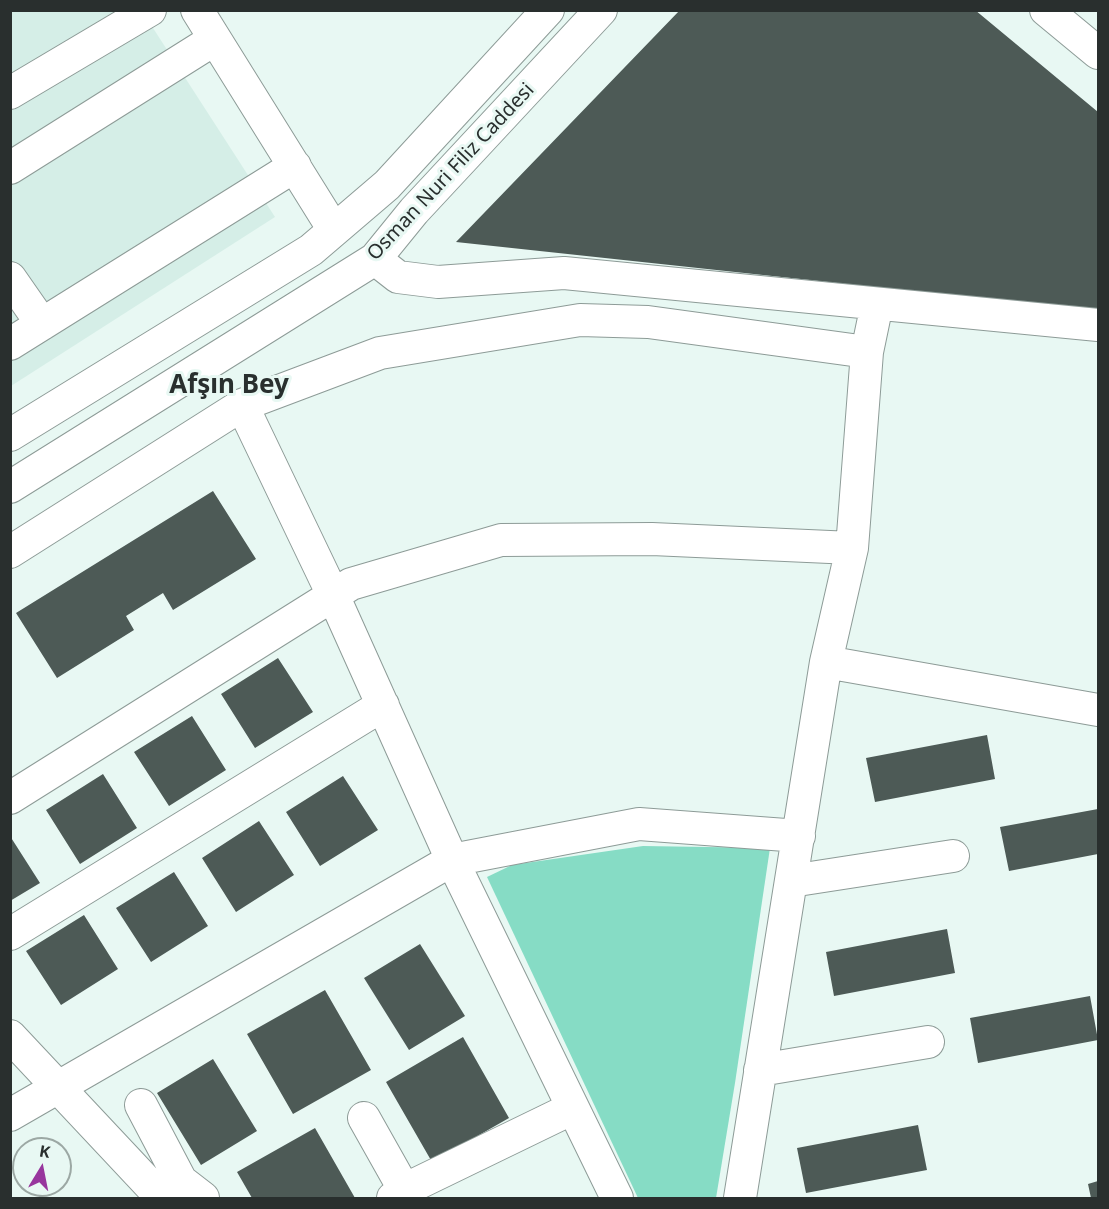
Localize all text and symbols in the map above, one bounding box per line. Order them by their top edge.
street label: Osman Nuri Filiz Caddesi [362,78,540,266]
district label: Afşın Bey [169,370,289,402]
north arrow [12,1137,72,1197]
text: K [38,1139,52,1163]

